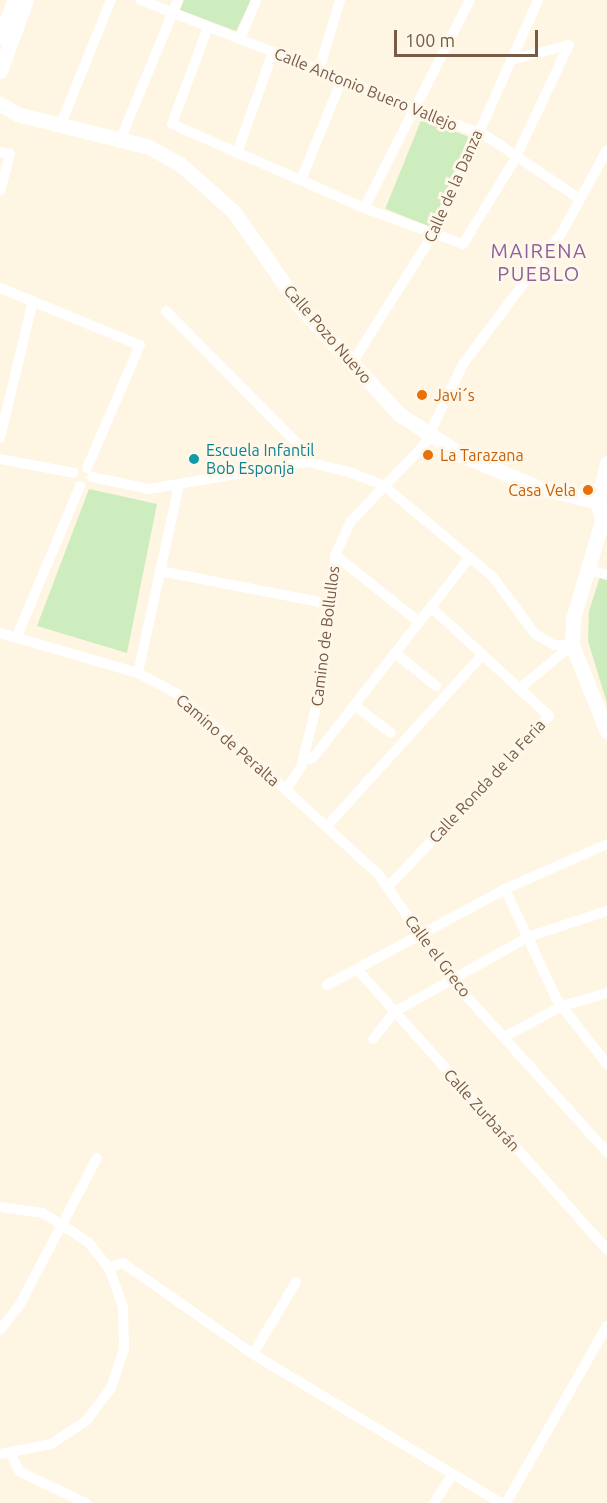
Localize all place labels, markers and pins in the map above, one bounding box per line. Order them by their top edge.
place label: Javi´s [434,385,475,405]
marker: Javi´s [415,388,429,402]
place label: Escuela Infantil Bob Esponja [206,440,314,478]
place label: La Tarazana [440,445,524,465]
marker: La Tarazana [421,448,435,462]
marker: Escuela Infantil Bob Esponja [187,452,201,466]
place label: Casa Vela [508,480,576,500]
marker: Casa Vela [581,483,595,497]

